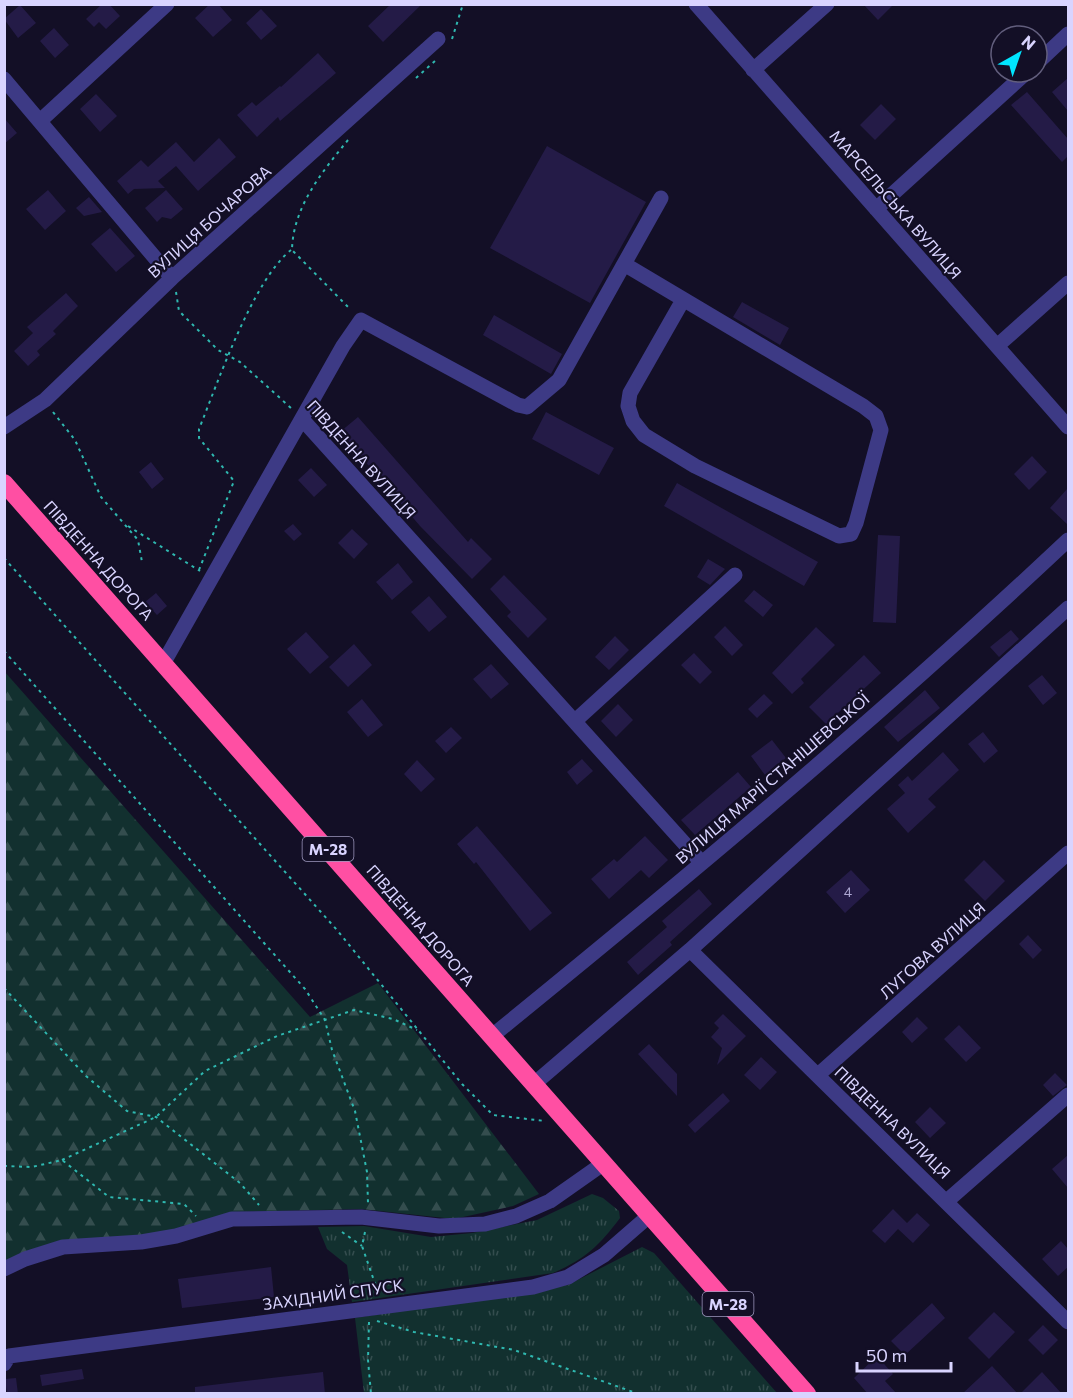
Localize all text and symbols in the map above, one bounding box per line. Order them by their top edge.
north arrow [989,24,1049,84]
text: N [1018,31,1040,53]
street label: МАРСЕЛЬСЬКА ВУЛИЦЯ [826,126,966,282]
street label: ВУЛИЦЯ БОЧАРОВА [144,161,274,281]
street label: ПІВДЕННА ВУЛИЦЯ [304,396,420,522]
street label: ПІВДЕННА ДОРОГА [40,496,158,624]
street label: ВУЛИЦЯ МАРІЇ СТАНІШЕВСЬКОЇ [671,688,873,867]
road number: М-28 [302,837,354,861]
street label: ПІВДЕННА ДОРОГА [363,861,479,989]
house number: 4 [844,883,853,900]
street label: ЛУГОВА ВУЛИЦЯ [875,898,989,1002]
street label: ПІВДЕННА ВУЛИЦЯ [831,1062,955,1182]
street label: ЗАХІДНИЙ СПУСК [261,1275,405,1313]
road number: М-28 [702,1292,754,1316]
scale bar [857,1335,952,1373]
text: 50 m [866,1344,907,1366]

